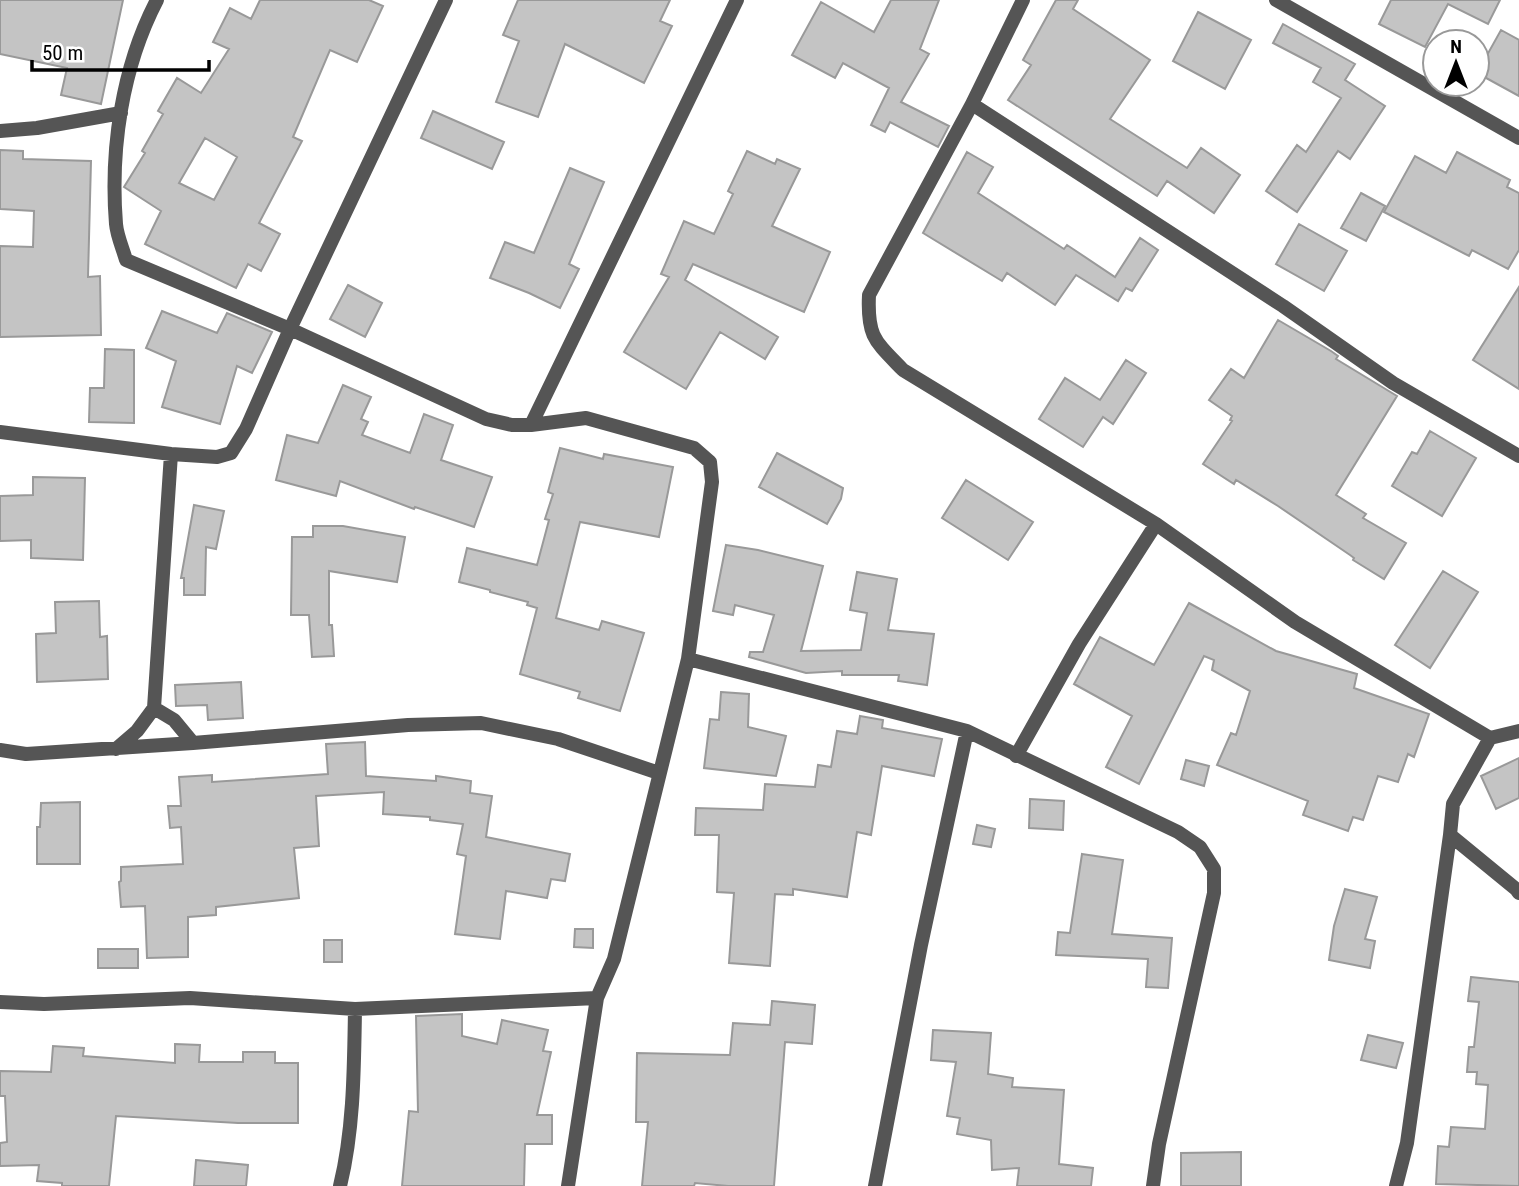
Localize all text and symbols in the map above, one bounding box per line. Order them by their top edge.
scale bar [32,28,208,72]
north arrow [1421,28,1491,98]
text: N [1450,35,1462,58]
text: 50 m [42,41,83,65]

